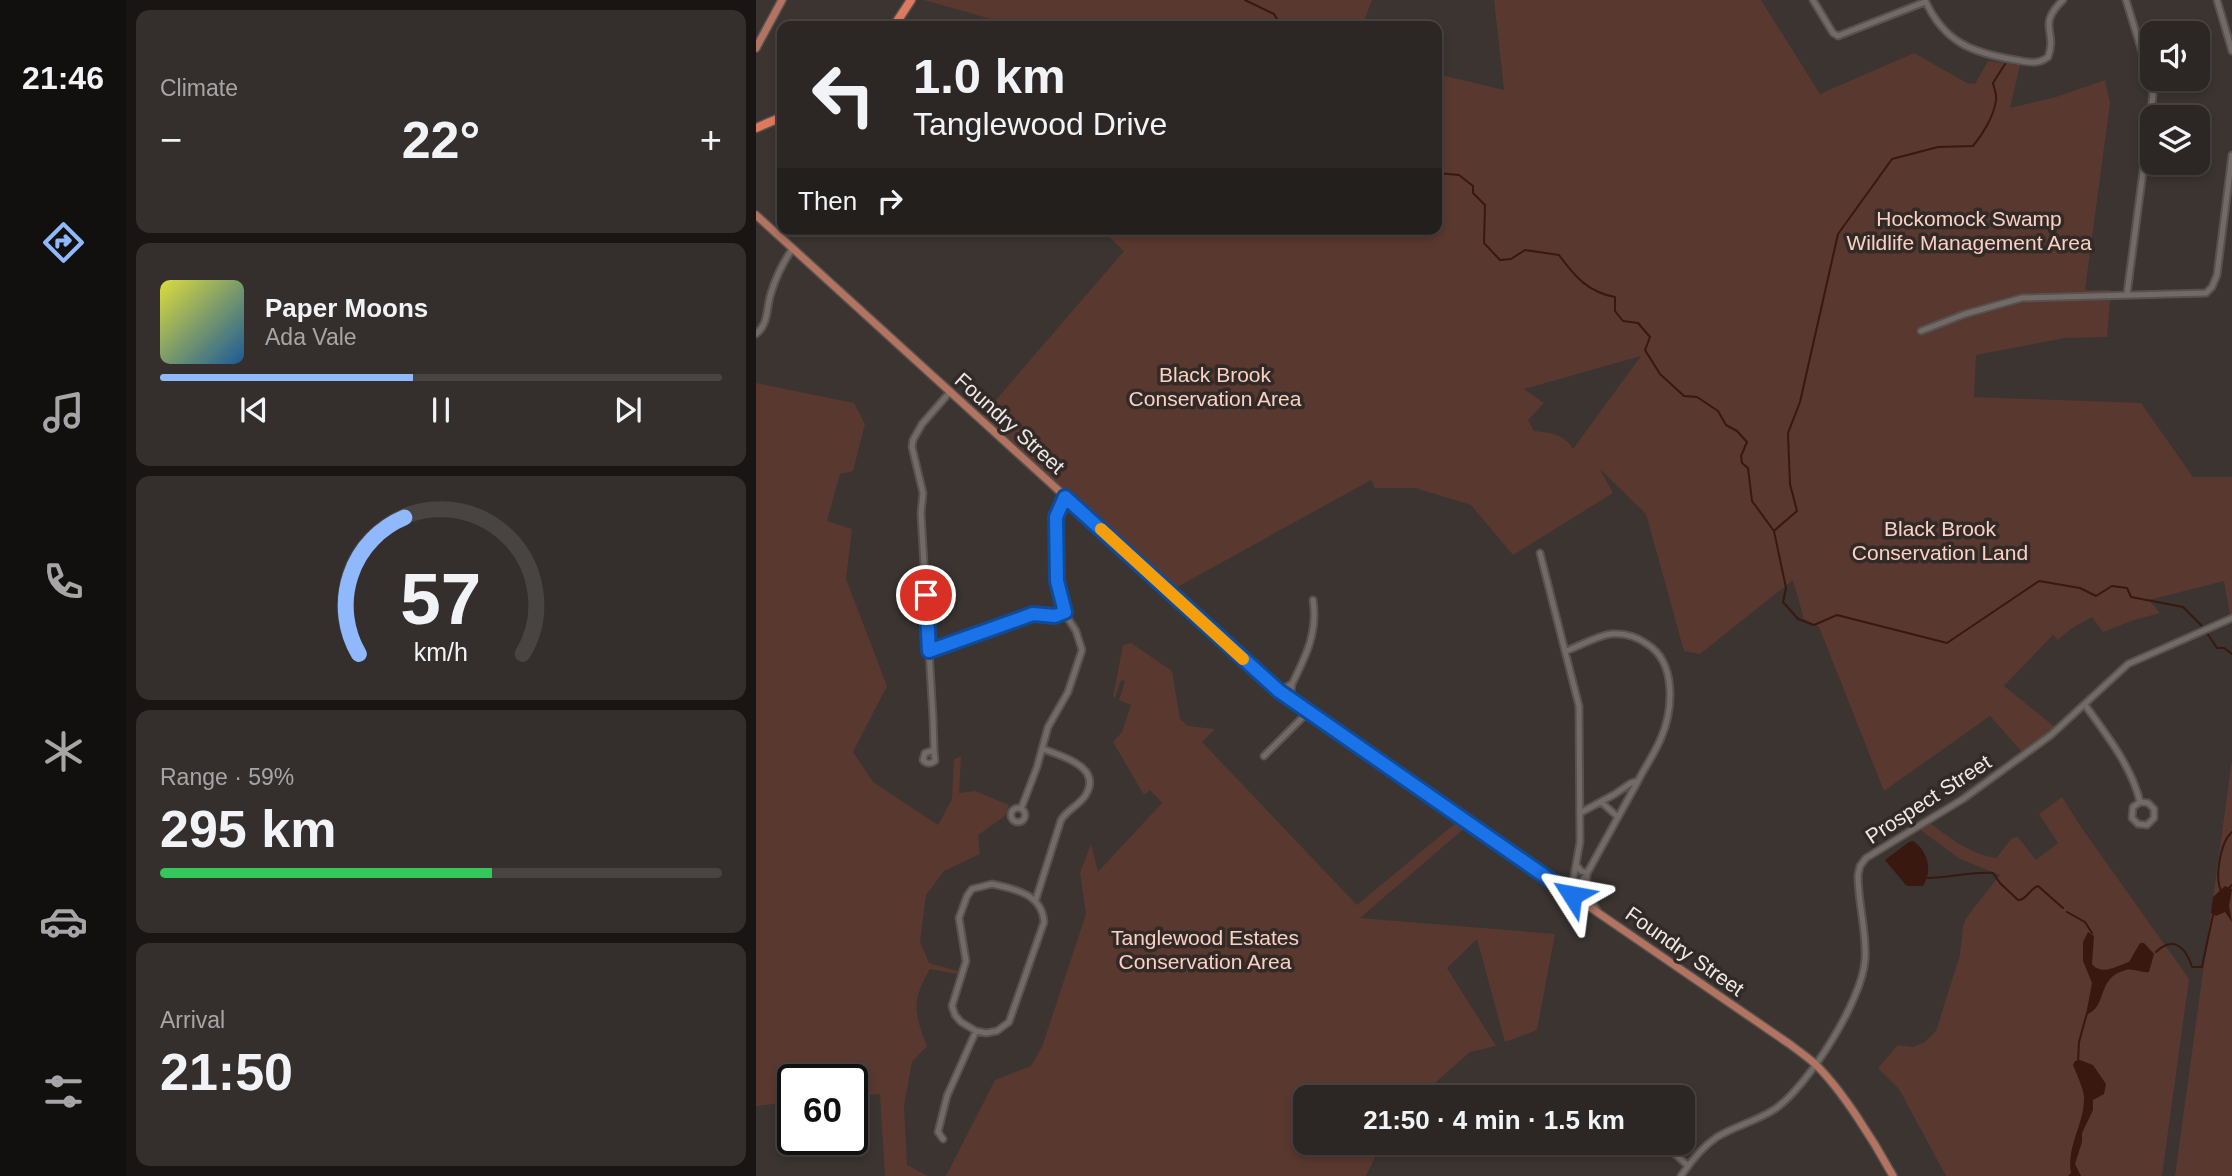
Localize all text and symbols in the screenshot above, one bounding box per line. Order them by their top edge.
map controls [2140,21,2210,175]
button: sound [2140,21,2210,91]
icon: left [798,49,889,140]
text: 1.0 km [913,49,1066,103]
text: 21:46 [22,60,104,96]
text: Climate [160,75,238,101]
button: layers [2140,105,2210,175]
text: Tanglewood Drive [913,106,1167,142]
text: 22° [402,111,480,169]
text: − [160,119,182,161]
text: + [700,119,722,161]
icon: right [871,182,909,220]
text: Then [798,186,857,216]
park label: Hockomock Swamp Wildlife Management Area [1846,207,2092,254]
icon: directions [39,218,88,267]
text: Paper Moons [265,293,428,323]
text: Ada Vale [265,324,357,350]
park label: Black Brook Conservation Area [1129,363,1302,410]
street label: Foundry Street [951,368,1069,478]
icon: music [39,388,88,437]
icon: previous [235,391,273,429]
icon: pause [422,391,460,429]
icon: next [609,391,647,429]
park label: Black Brook Conservation Land [1852,517,2028,564]
icon: phone [39,557,88,606]
text: 57 [401,558,481,639]
pin [896,565,956,625]
icon: arrive [907,576,945,614]
text: km/h [414,638,468,666]
icon: climate [39,727,88,776]
street label: Prospect Street [1861,750,1995,848]
text: Range · 59% [160,764,294,790]
text: 295 km [160,800,336,858]
position arrow [1535,858,1609,932]
icon: car [39,897,88,946]
street label: Foundry Street [1622,902,1749,1000]
park label: Tanglewood Estates Conservation Area [1111,926,1299,973]
text: Arrival [160,1007,225,1033]
text: 21:50 [160,1043,293,1101]
speed limit sign: 60 [777,1064,868,1155]
icon: filters [39,1067,88,1116]
text: 21:50 · 4 min · 1.5 km [1363,1105,1625,1135]

